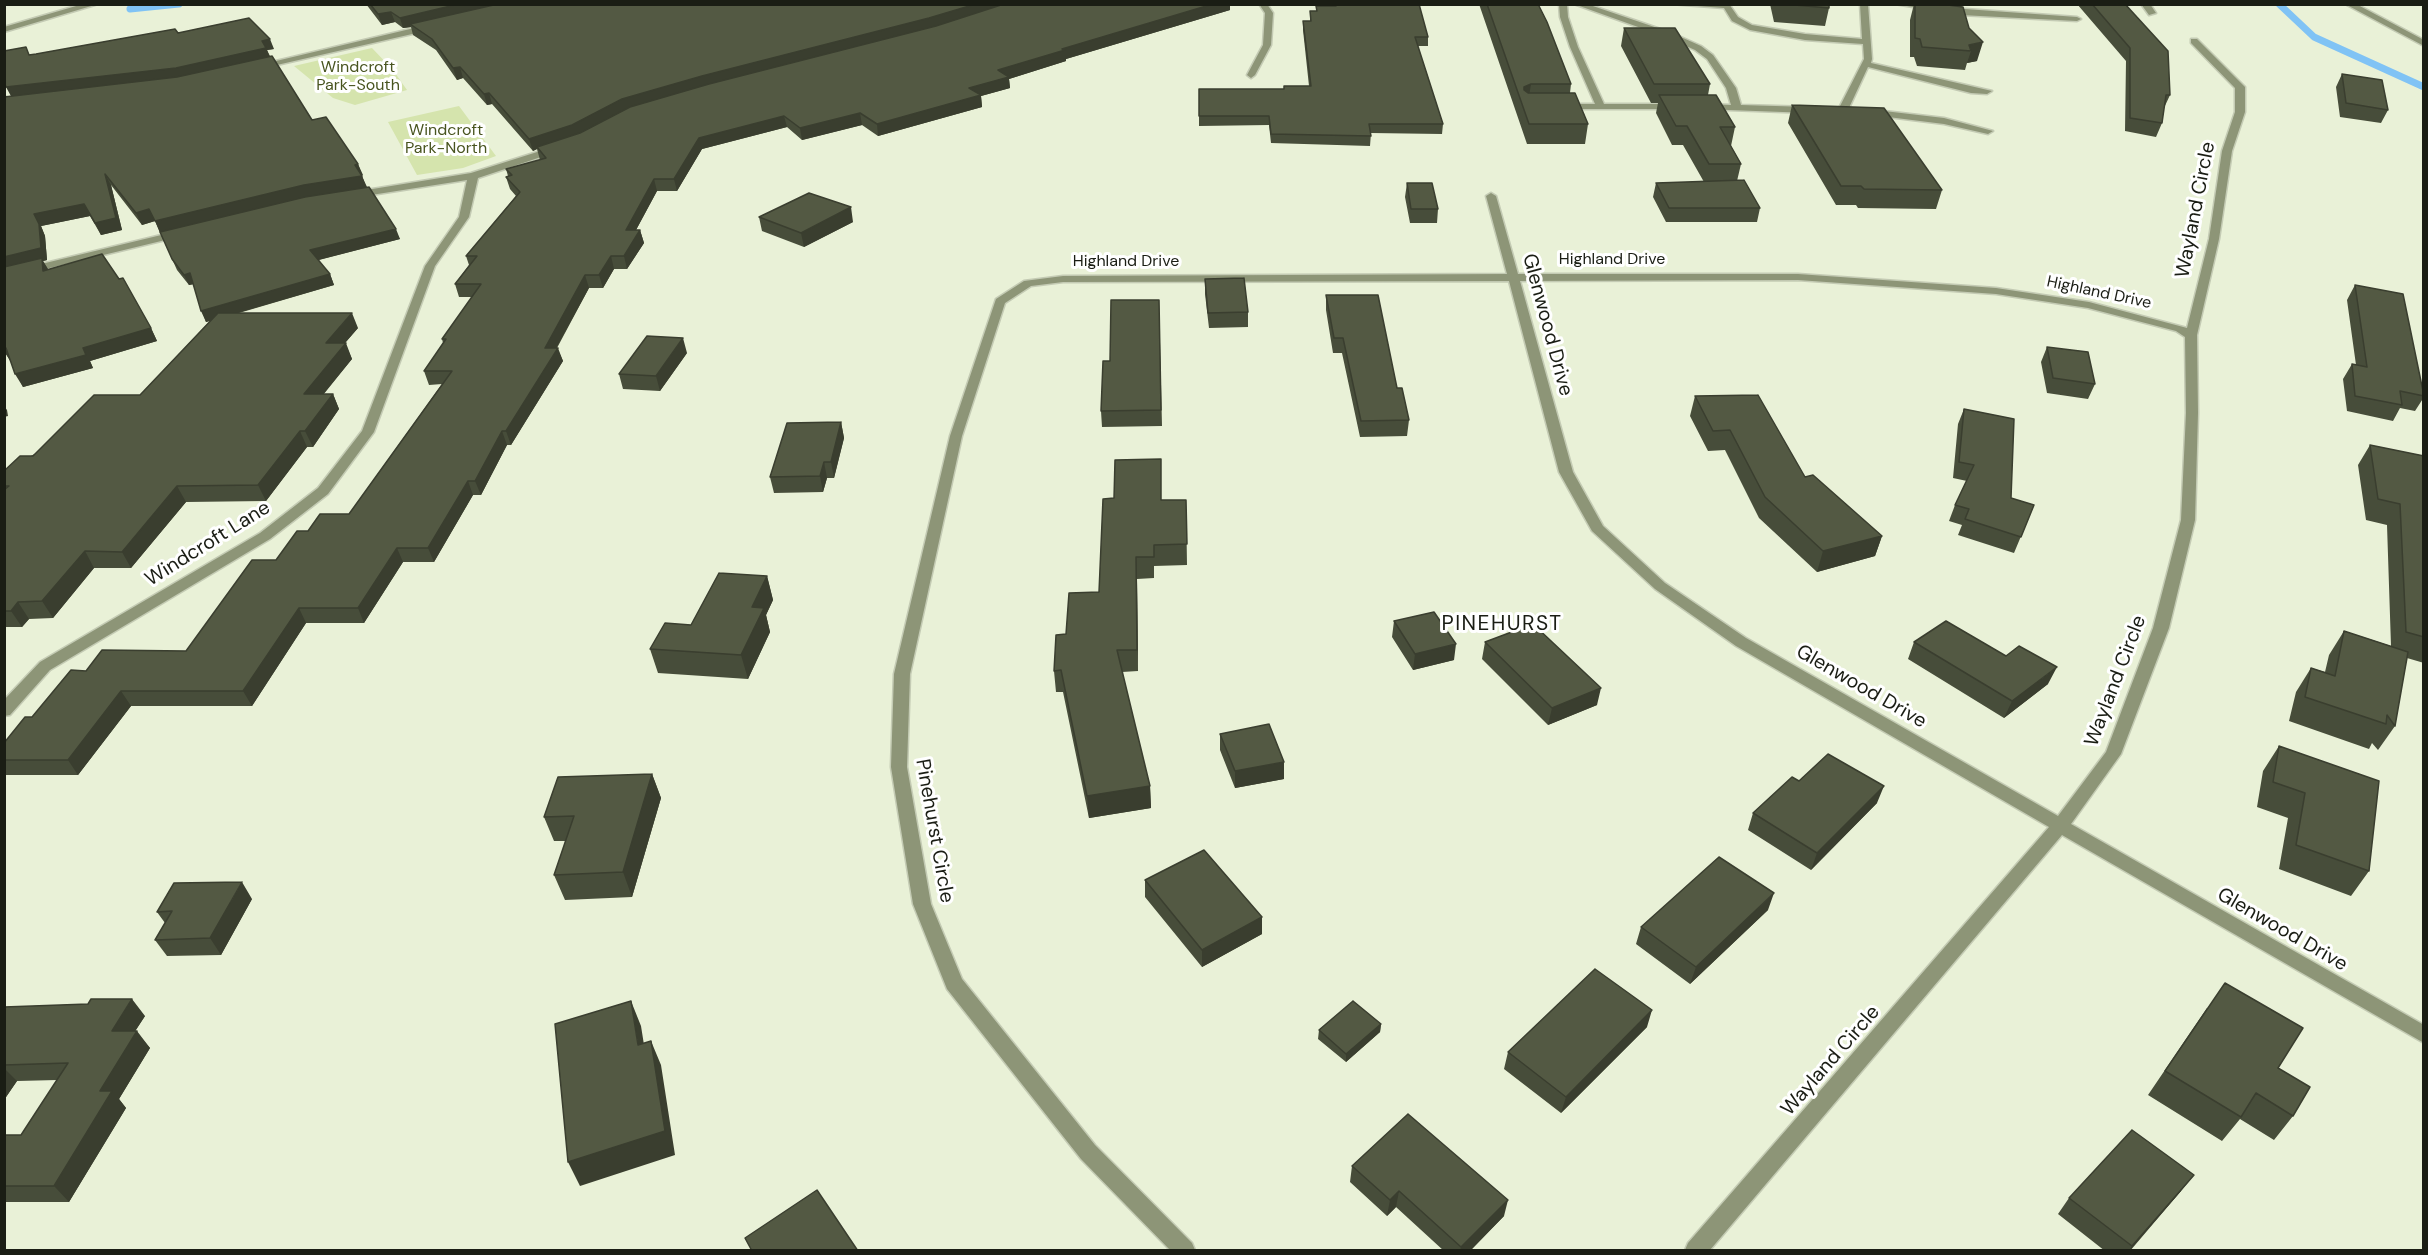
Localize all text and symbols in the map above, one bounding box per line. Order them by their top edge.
park label: Windcroft Park-South [316,58,400,96]
park label: Windcroft Park-North [405,121,487,159]
street label: Wayland Circle [2171,140,2221,280]
street label: Highland Drive [1559,250,1665,270]
street label: Glenwood Drive [1516,251,1578,399]
street label: Highland Drive [1073,252,1179,272]
street label: Highland Drive [2045,273,2153,313]
street label: Windcroft Lane [141,496,275,592]
district label: PINEHURST [1441,611,1563,637]
street label: Wayland Circle [2080,612,2152,750]
street label: Glenwood Drive [1792,640,1930,734]
street label: Pinehurst Circle [910,757,958,905]
street label: Glenwood Drive [2213,883,2351,977]
street label: Wayland Circle [1777,1001,1885,1121]

